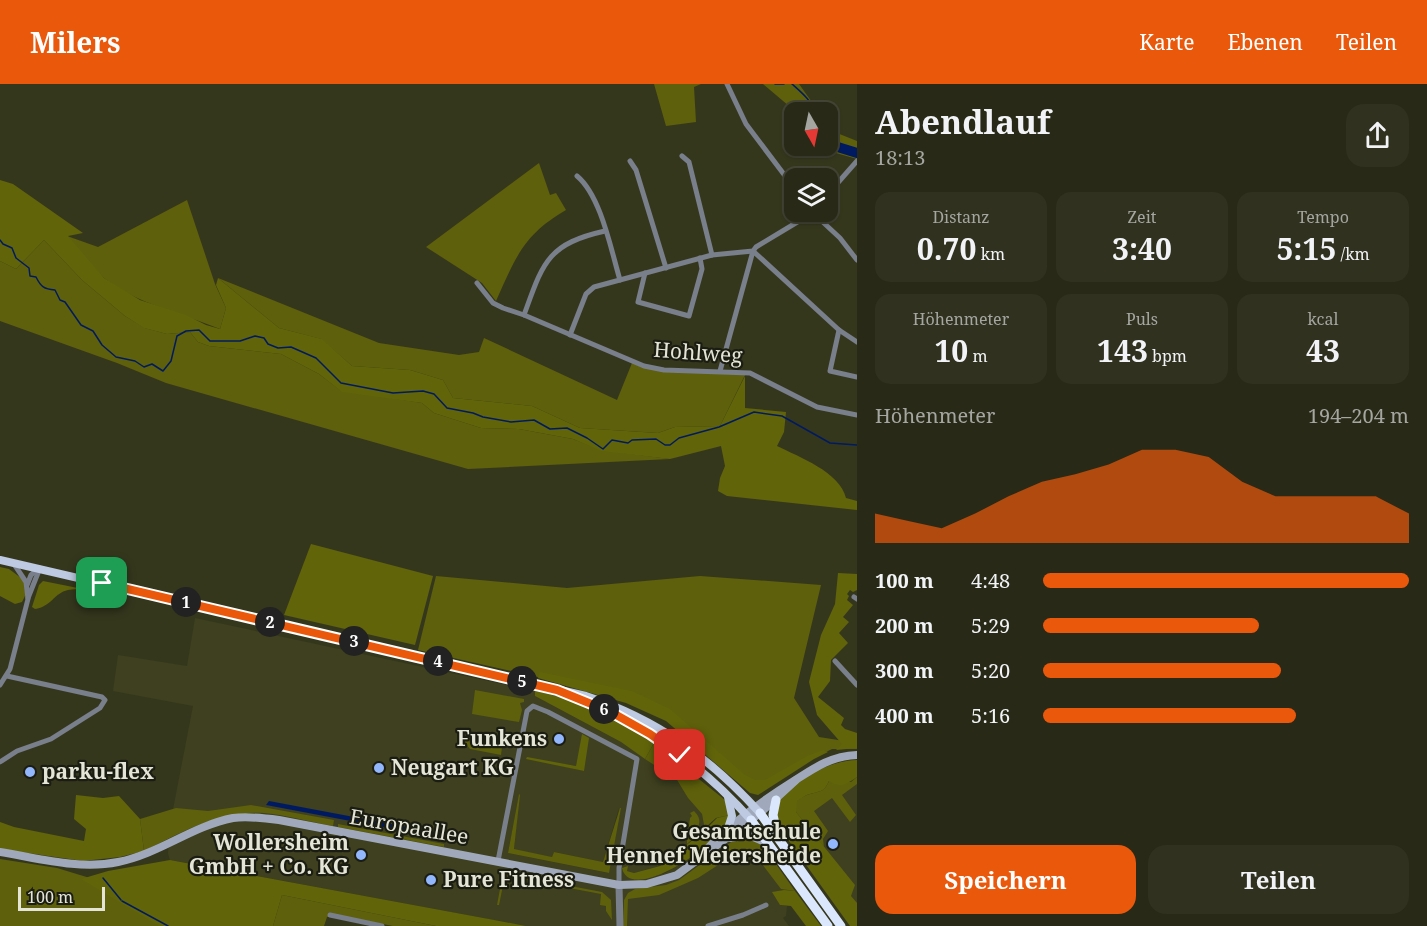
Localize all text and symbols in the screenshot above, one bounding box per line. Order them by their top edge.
text: Milers [30,23,121,61]
text: Karte [1139,28,1194,56]
text: Ebenen [1227,28,1303,56]
text: Teilen [1336,28,1397,56]
text: Abendlauf [875,99,1050,144]
north arrow [784,102,838,156]
map controls [784,102,838,222]
button: share [1346,104,1409,167]
text: 18:13 [875,144,925,171]
button: layers [784,168,838,222]
text: Distanz [932,206,990,228]
text: Zeit [1128,206,1156,228]
text: Tempo [1297,206,1349,228]
text: 0.70 [917,228,977,269]
text: 3:40 [1112,228,1172,269]
text: 5:15 [1276,228,1336,269]
text: km [977,243,1005,265]
text: /km [1336,243,1370,265]
text: Höhenmeter [913,308,1009,330]
text: Puls [1126,308,1158,330]
text: kcal [1308,308,1338,330]
text: 10 [934,330,968,371]
text: 143 [1097,330,1148,371]
text: 43 [1306,330,1340,371]
street label: Hohlweg [653,335,744,369]
text: m [968,345,988,367]
text: bpm [1148,345,1187,367]
text: Höhenmeter [875,402,995,429]
text: 194–204 m [1308,402,1409,429]
pin [76,557,127,608]
icon: arrive [85,566,118,599]
text: 100 m [875,567,934,594]
text: 4:48 [971,567,1010,594]
pin: 1 [171,587,201,617]
text: 1 [181,591,191,613]
pin: 2 [255,607,285,637]
text: 2 [265,611,275,633]
text: 200 m [875,612,934,639]
text: 5:29 [971,612,1010,639]
pin: 3 [339,626,369,656]
text: 3 [349,630,359,652]
pin: 4 [423,646,453,676]
text: 4 [433,650,443,672]
text: 300 m [875,657,934,684]
text: 5:20 [971,657,1010,684]
pin: 5 [507,666,537,696]
text: 5 [517,670,527,692]
pin: 6 [589,694,619,724]
text: 6 [599,698,609,720]
text: 400 m [875,702,934,729]
text: 5:16 [971,702,1010,729]
place label: Funkens [457,724,547,752]
pin [654,729,705,780]
marker: Funkens [552,732,566,746]
icon: check [663,738,696,771]
place label: Neugart KG [391,753,514,781]
place label: parku-flex [42,757,154,785]
marker: Neugart KG [372,761,386,775]
marker: parku-flex [23,765,37,779]
street label: Europaallee [347,802,471,850]
place label: Gesamtschule Hennef Meiersheide [606,817,821,869]
place label: Wollersheim GmbH + Co. KG [189,828,349,880]
marker: Gesamtschule Hennef Meiersheide [826,837,840,851]
button: Speichern [875,845,1136,914]
button: Teilen [1148,845,1409,914]
marker: Wollersheim GmbH + Co. KG [354,848,368,862]
place label: Pure Fitness [443,865,574,893]
marker: Pure Fitness [424,873,438,887]
scale bar [18,884,105,912]
text: 100 m [27,886,73,908]

